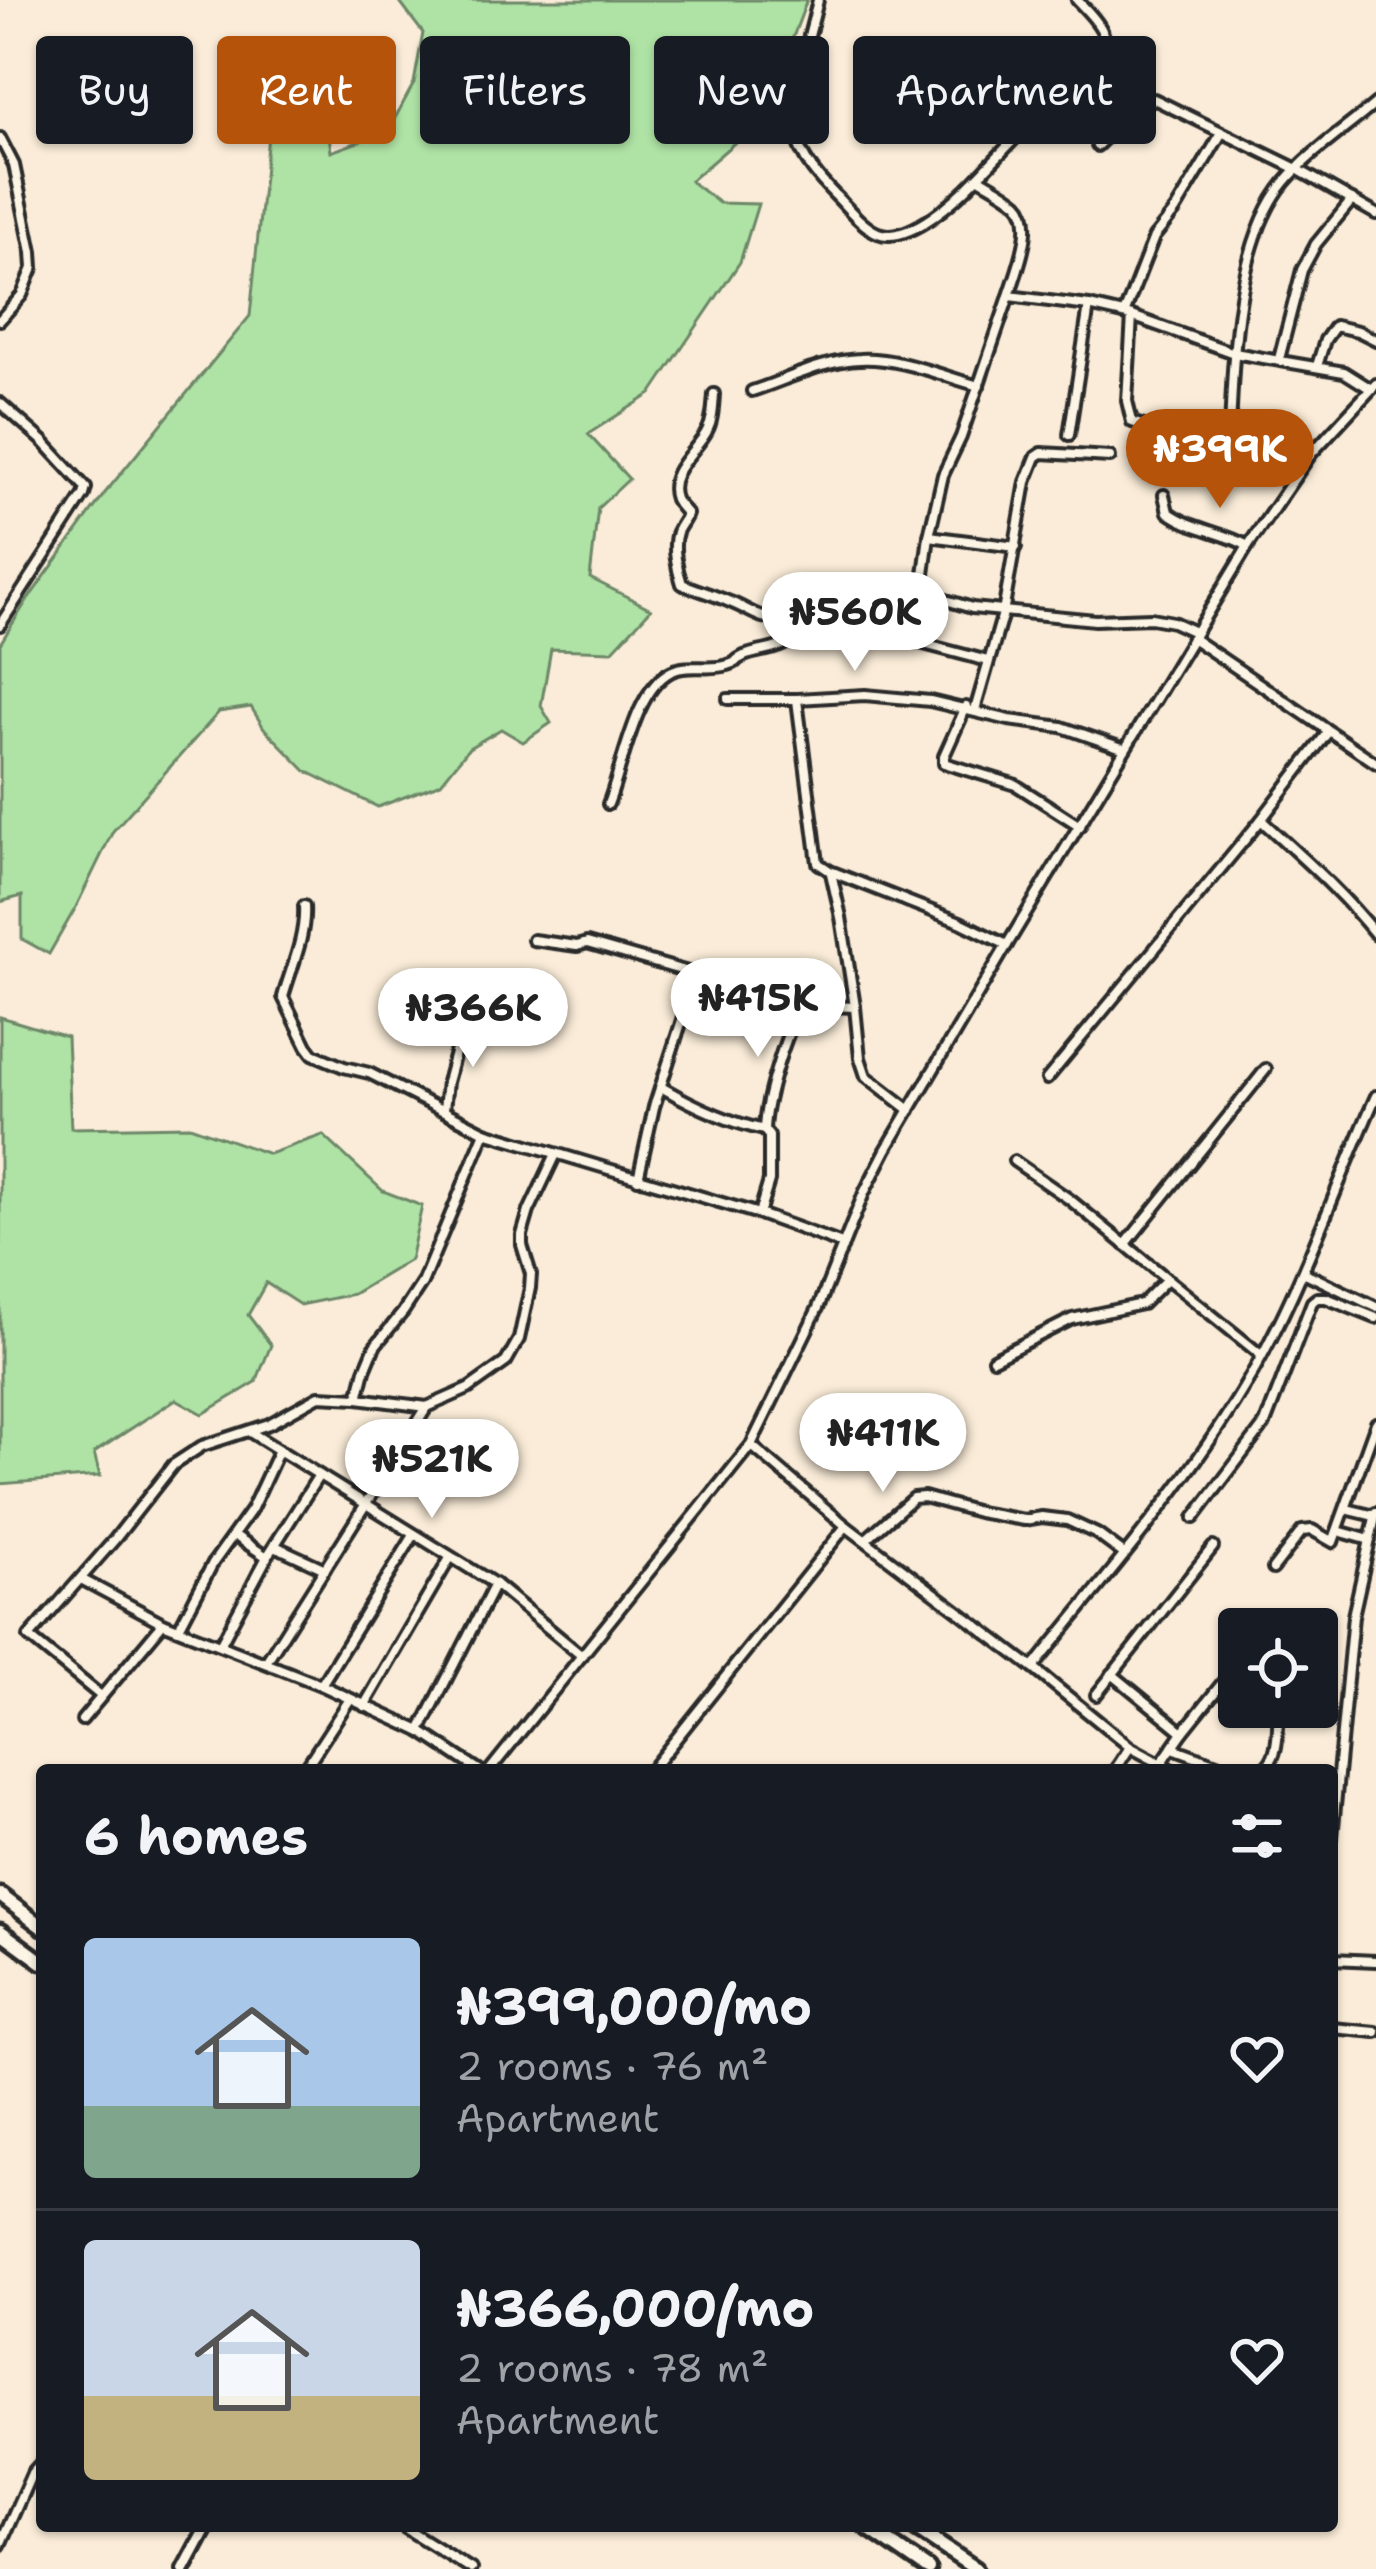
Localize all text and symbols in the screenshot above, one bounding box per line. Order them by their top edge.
chip: Buy [36,36,193,144]
chip: Rent [217,36,396,144]
chip: Filters [420,36,630,144]
chip: New [654,36,829,144]
chip: Apartment [853,36,1156,144]
pin: ₦399K [1136,409,1304,511]
text: ₦399K [1153,422,1287,474]
pin: ₦560K [771,572,939,674]
text: ₦560K [789,585,921,637]
pin: ₦415K [674,958,842,1060]
pin: ₦366K [389,968,557,1070]
text: ₦415K [698,971,818,1023]
text: ₦366K [405,981,541,1033]
pin: ₦411K [799,1393,967,1495]
text: ₦411K [826,1406,940,1458]
pin: ₦521K [348,1419,516,1521]
text: ₦521K [372,1432,492,1484]
map controls [1218,1608,1338,1728]
button: locate [1218,1608,1338,1728]
text: 6 homes [84,1802,308,1870]
icon: filters [1224,1803,1290,1869]
text: ₦399,000/mo [456,1972,812,2040]
icon: home [180,1986,324,2130]
icon: heart [1224,2025,1290,2091]
text: 2 rooms · 76 m² [456,2040,768,2092]
text: Apartment [456,2092,659,2144]
text: ₦366,000/mo [456,2274,814,2342]
icon: home [180,2288,324,2432]
icon: heart [1224,2327,1290,2393]
text: 2 rooms · 78 m² [456,2342,768,2394]
text: Apartment [456,2394,659,2446]

